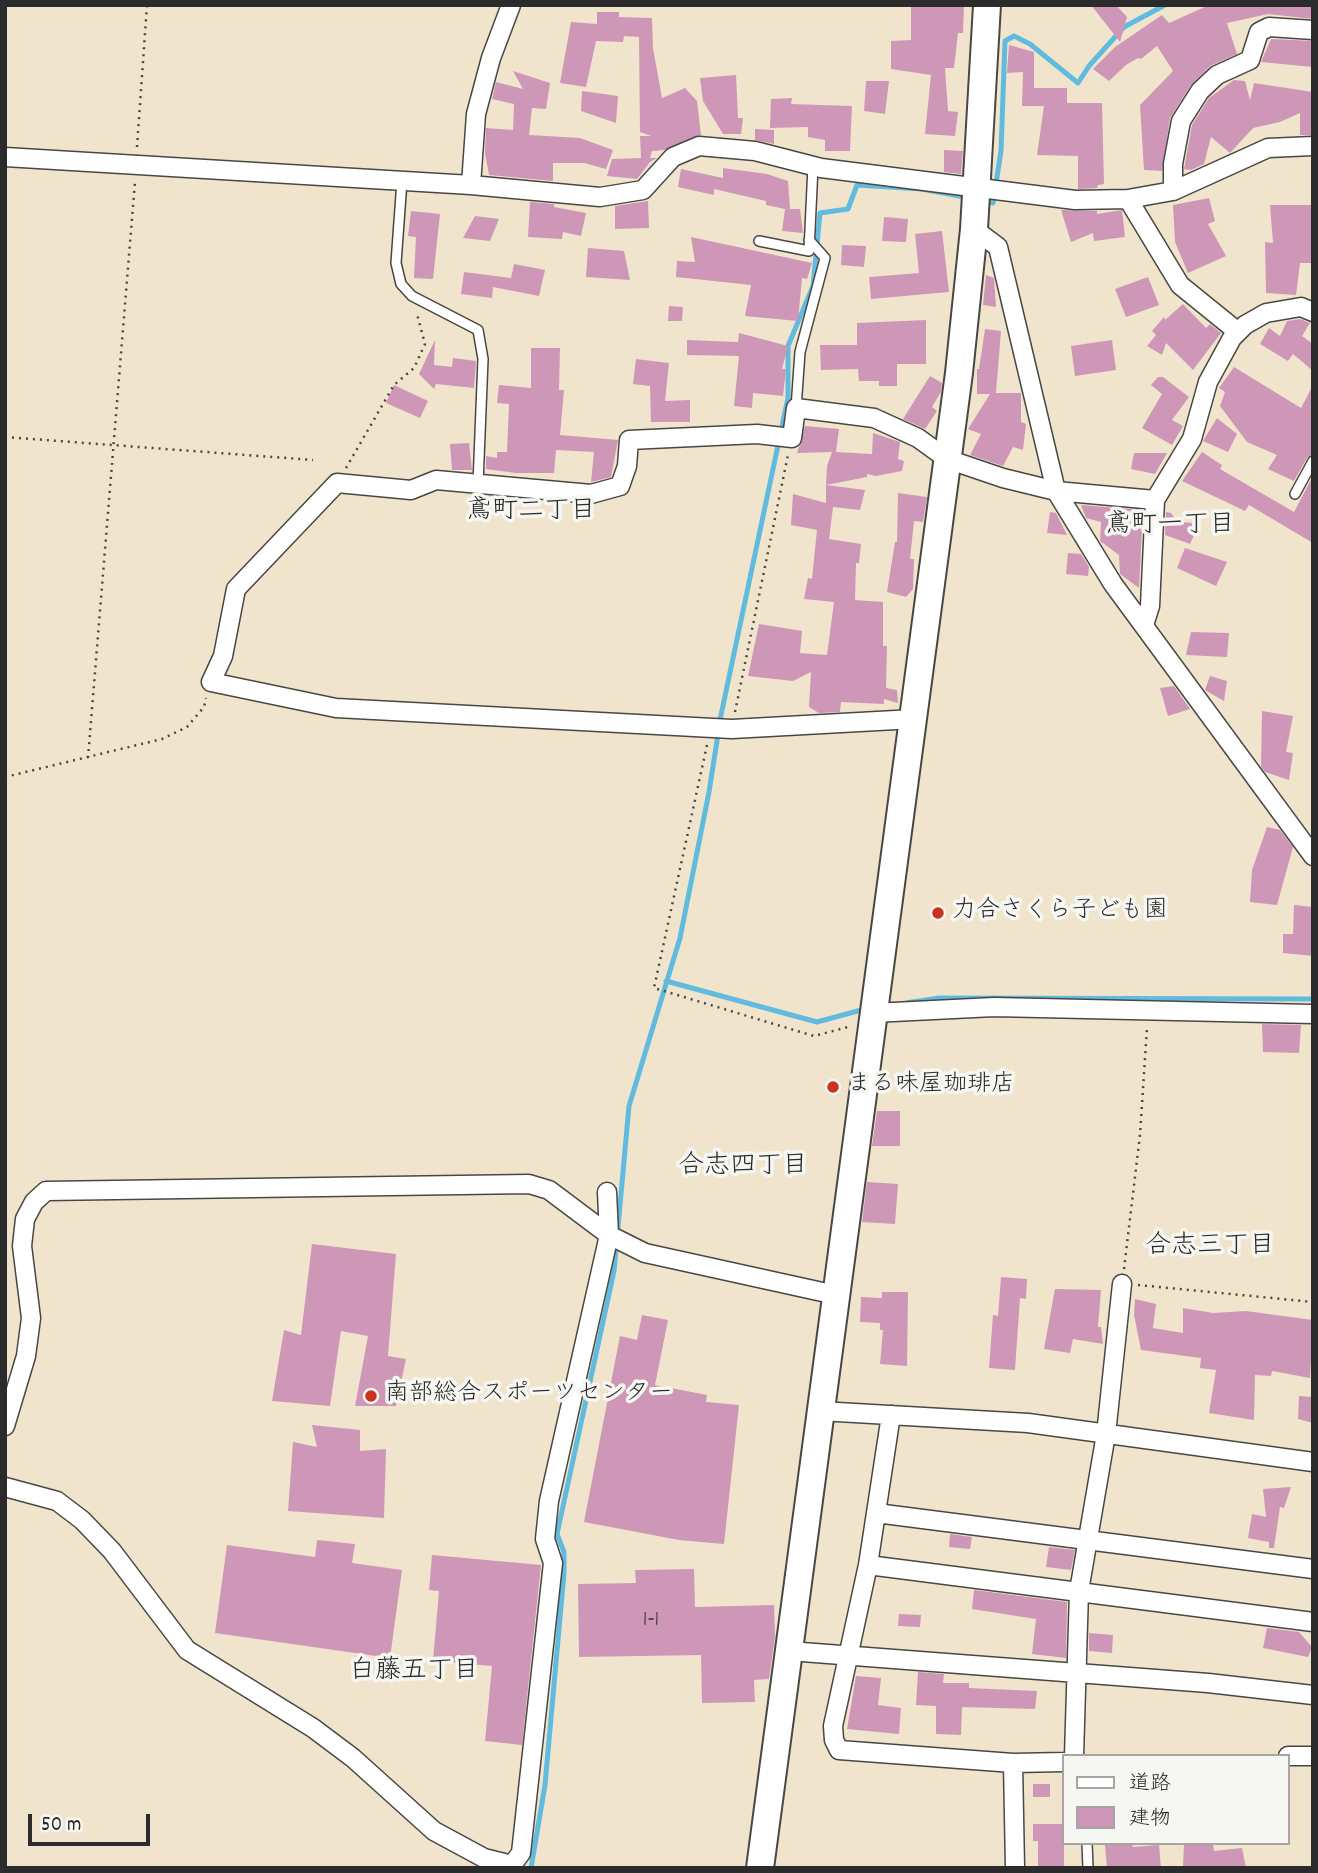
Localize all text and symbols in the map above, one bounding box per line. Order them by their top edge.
district label: 鳶町二丁目 [466,497,596,529]
district label: 鳶町一丁目 [1105,511,1235,543]
place label: 力合さくら子ども園 [952,899,1168,927]
marker: 力合さくら子ども園 [930,905,946,921]
place label: まる味屋珈琲店 [847,1073,1015,1101]
marker: まる味屋珈琲店 [825,1079,841,1095]
district label: 合志四丁目 [678,1152,808,1184]
district label: 合志三丁目 [1145,1232,1275,1264]
place label: 南部総合スポーツセンター [385,1382,673,1410]
marker: 南部総合スポーツセンター [363,1388,379,1404]
house number: 1-1 [643,1609,659,1635]
district label: 白藤五丁目 [349,1657,479,1689]
legend [1062,1754,1290,1845]
text: 道路 [1129,1770,1171,1800]
scale bar [32,1800,154,1844]
text: 建物 [1129,1805,1171,1835]
text: 50 m [41,1811,81,1841]

